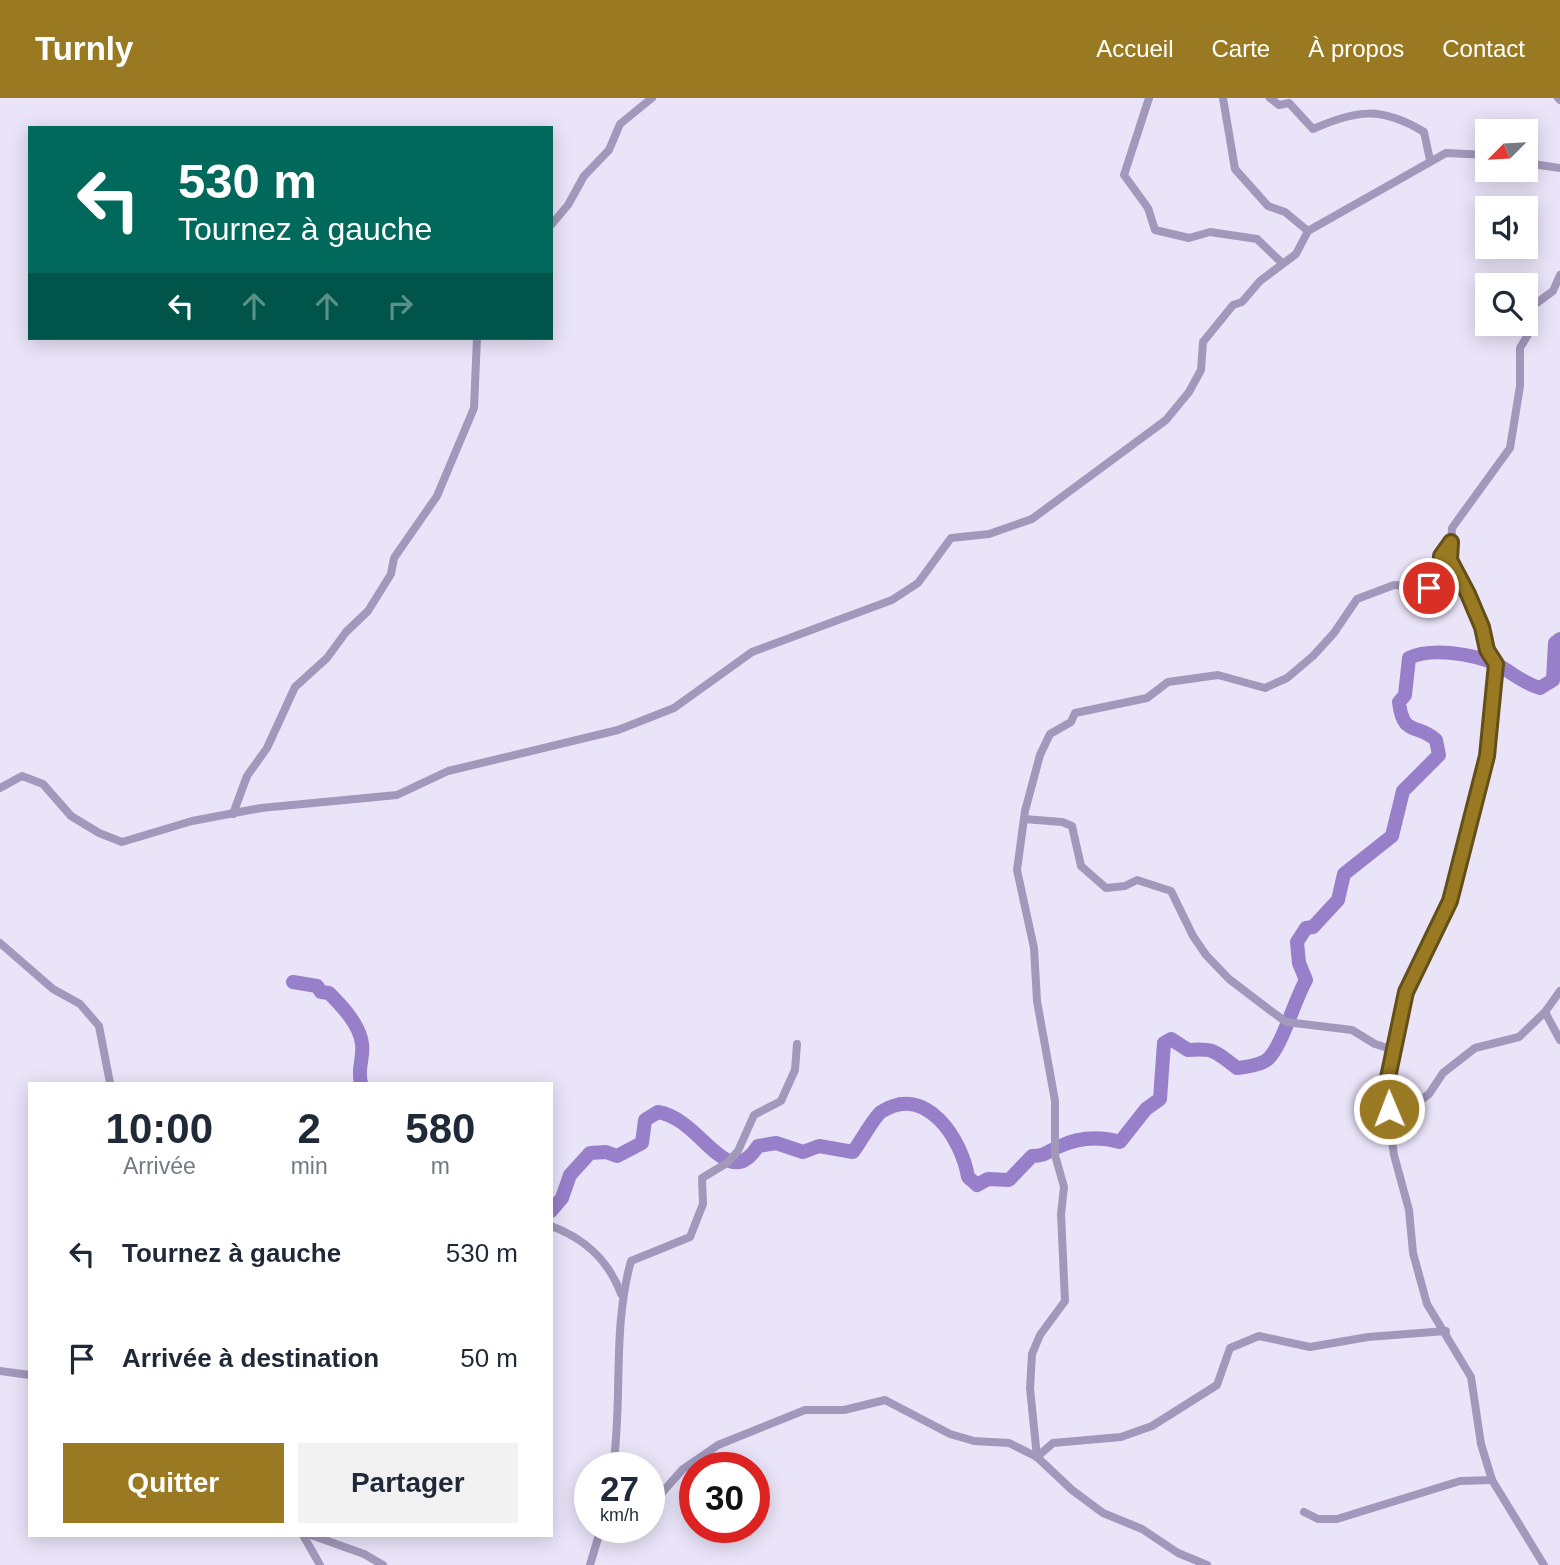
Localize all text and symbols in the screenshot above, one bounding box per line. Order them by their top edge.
text: Turnly [35,30,133,67]
text: Accueil [1096,35,1174,62]
text: Carte [1212,35,1270,62]
text: À propos [1308,35,1404,62]
text: Contact [1442,35,1525,62]
north arrow [1475,119,1538,182]
map controls [1475,119,1538,336]
icon: left [63,154,154,245]
text: 530 m [178,154,317,208]
button: sound [1475,196,1538,259]
text: Tournez à gauche [178,211,432,247]
button: search [1475,273,1538,336]
icon: left [162,287,200,325]
icon: ahead [235,287,273,325]
icon: ahead [308,287,346,325]
icon: right [381,287,419,325]
pin [1399,558,1459,618]
icon: arrive [1410,569,1448,607]
position arrow [1352,1072,1426,1146]
text: 10:00 [106,1105,213,1152]
text: 2 [297,1105,321,1152]
text: 580 [405,1105,475,1152]
text: Arrivée [123,1153,196,1179]
text: min [291,1153,328,1179]
text: m [431,1153,450,1179]
icon: left [63,1235,101,1273]
text: Tournez à gauche [122,1238,341,1268]
text: 530 m [446,1238,518,1268]
icon: arrive [63,1340,101,1378]
text: Arrivée à destination [122,1343,379,1373]
text: 50 m [460,1343,518,1373]
button: Quitter [63,1443,284,1523]
button: Partager [298,1443,518,1523]
speed limit sign: 30 [679,1452,770,1543]
text: 27 [600,1469,639,1508]
text: km/h [600,1505,639,1525]

